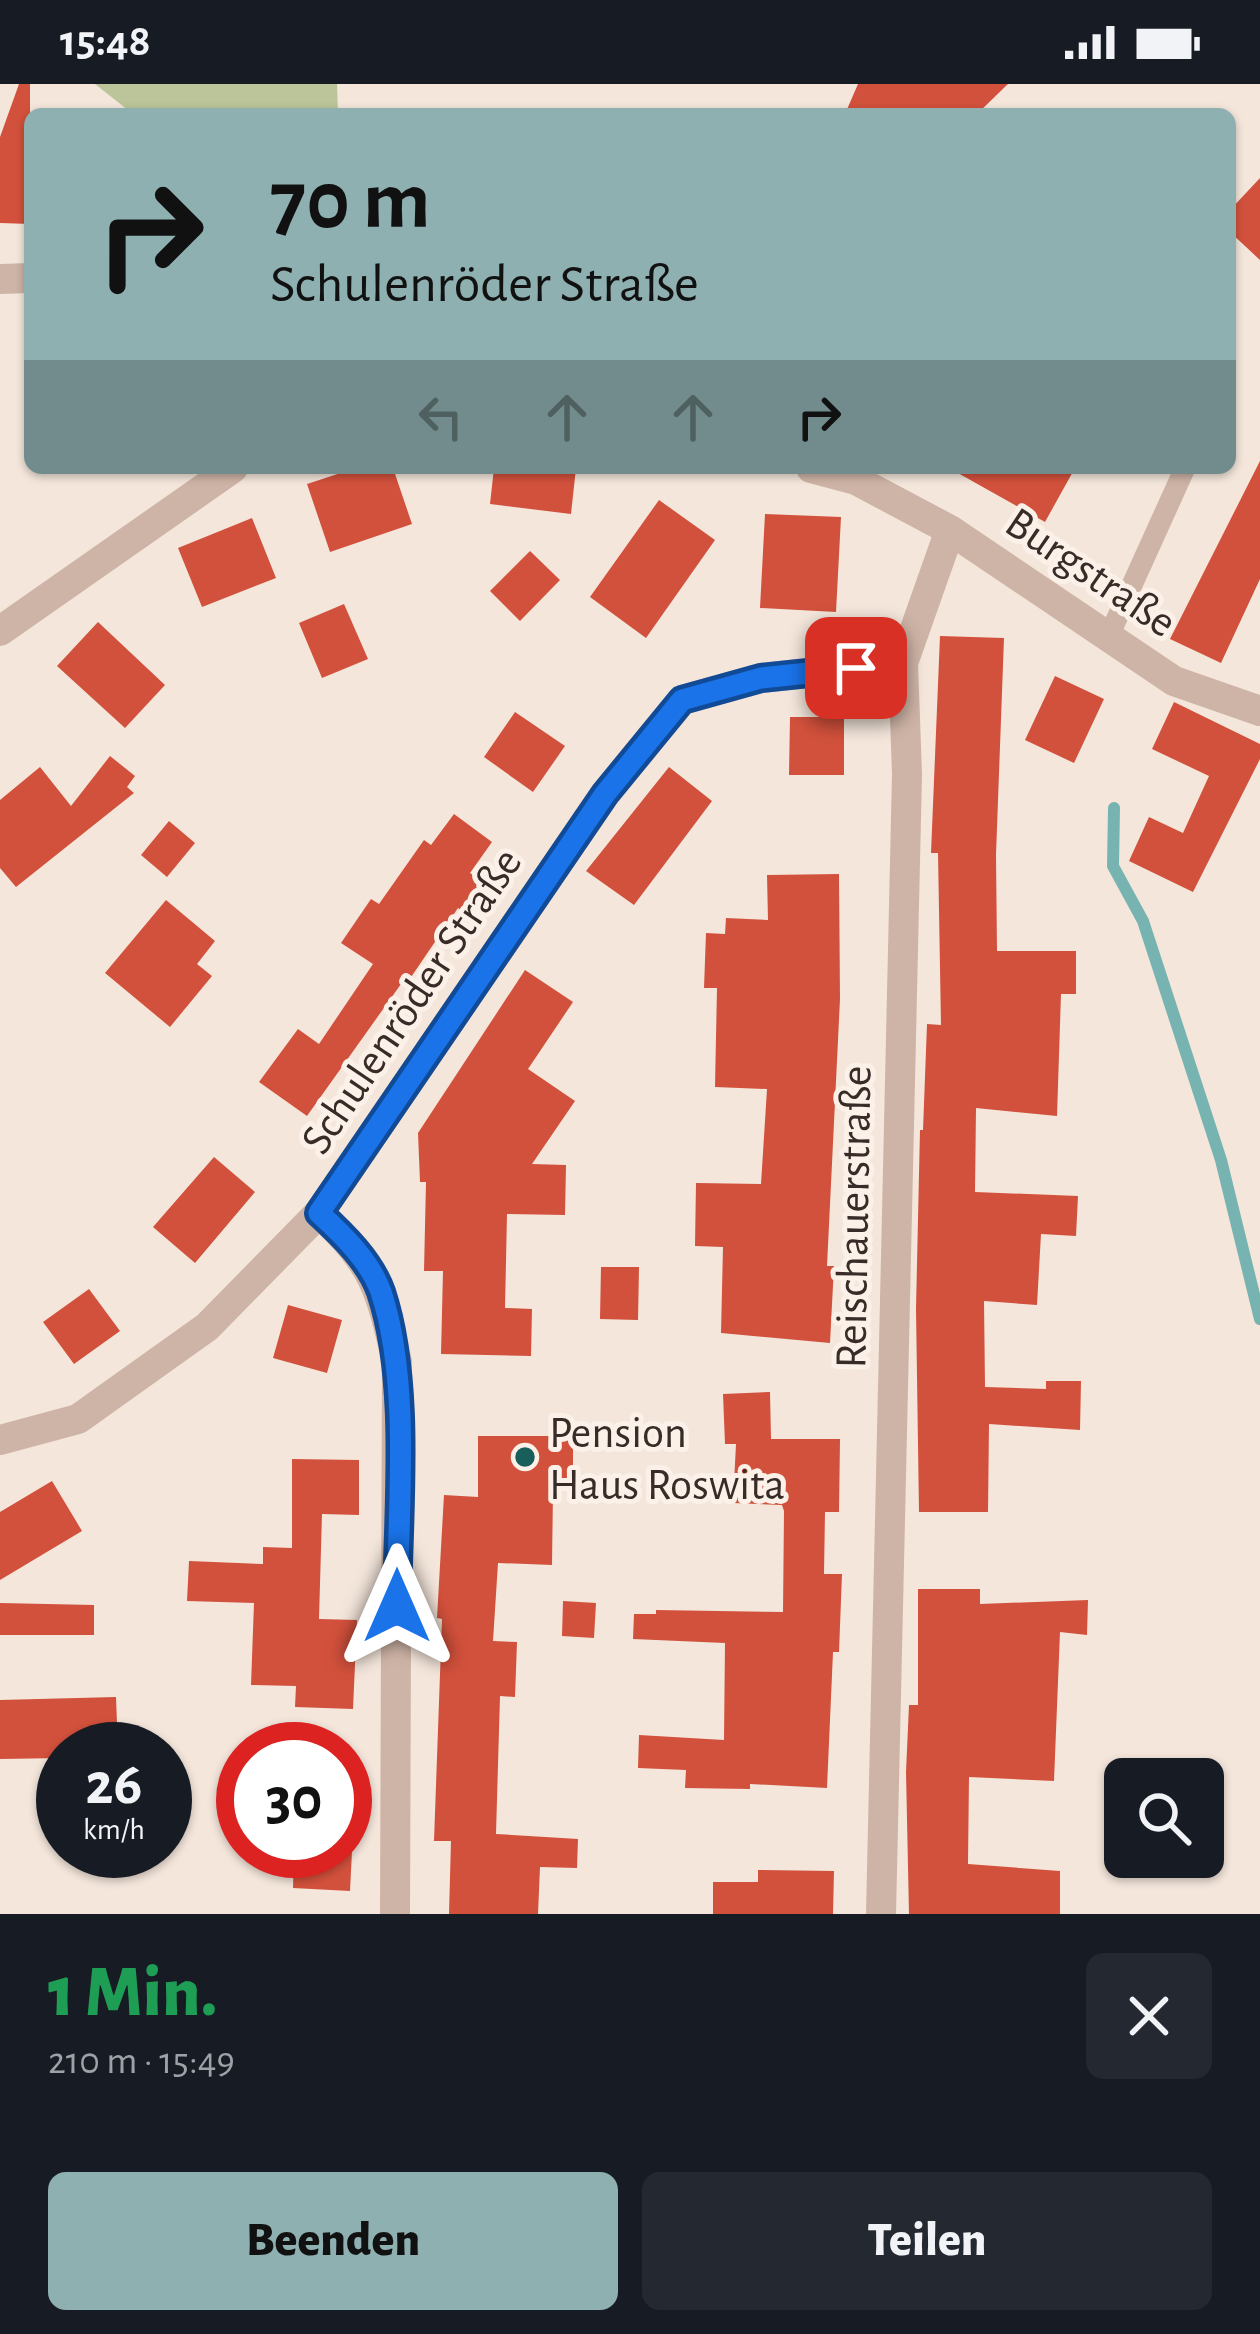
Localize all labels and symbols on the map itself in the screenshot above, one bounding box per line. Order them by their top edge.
street label: Burgstraße [997,500,1184,646]
pin [805,617,907,719]
street label: Schulenröder Straße [293,841,531,1162]
street label: Reischauerstraße [829,1065,880,1369]
place label: Pension Haus Roswita [549,1411,785,1508]
marker: Pension Haus Roswita [512,1444,538,1470]
position arrow [334,1543,460,1669]
speed limit sign: 30 [216,1722,372,1878]

